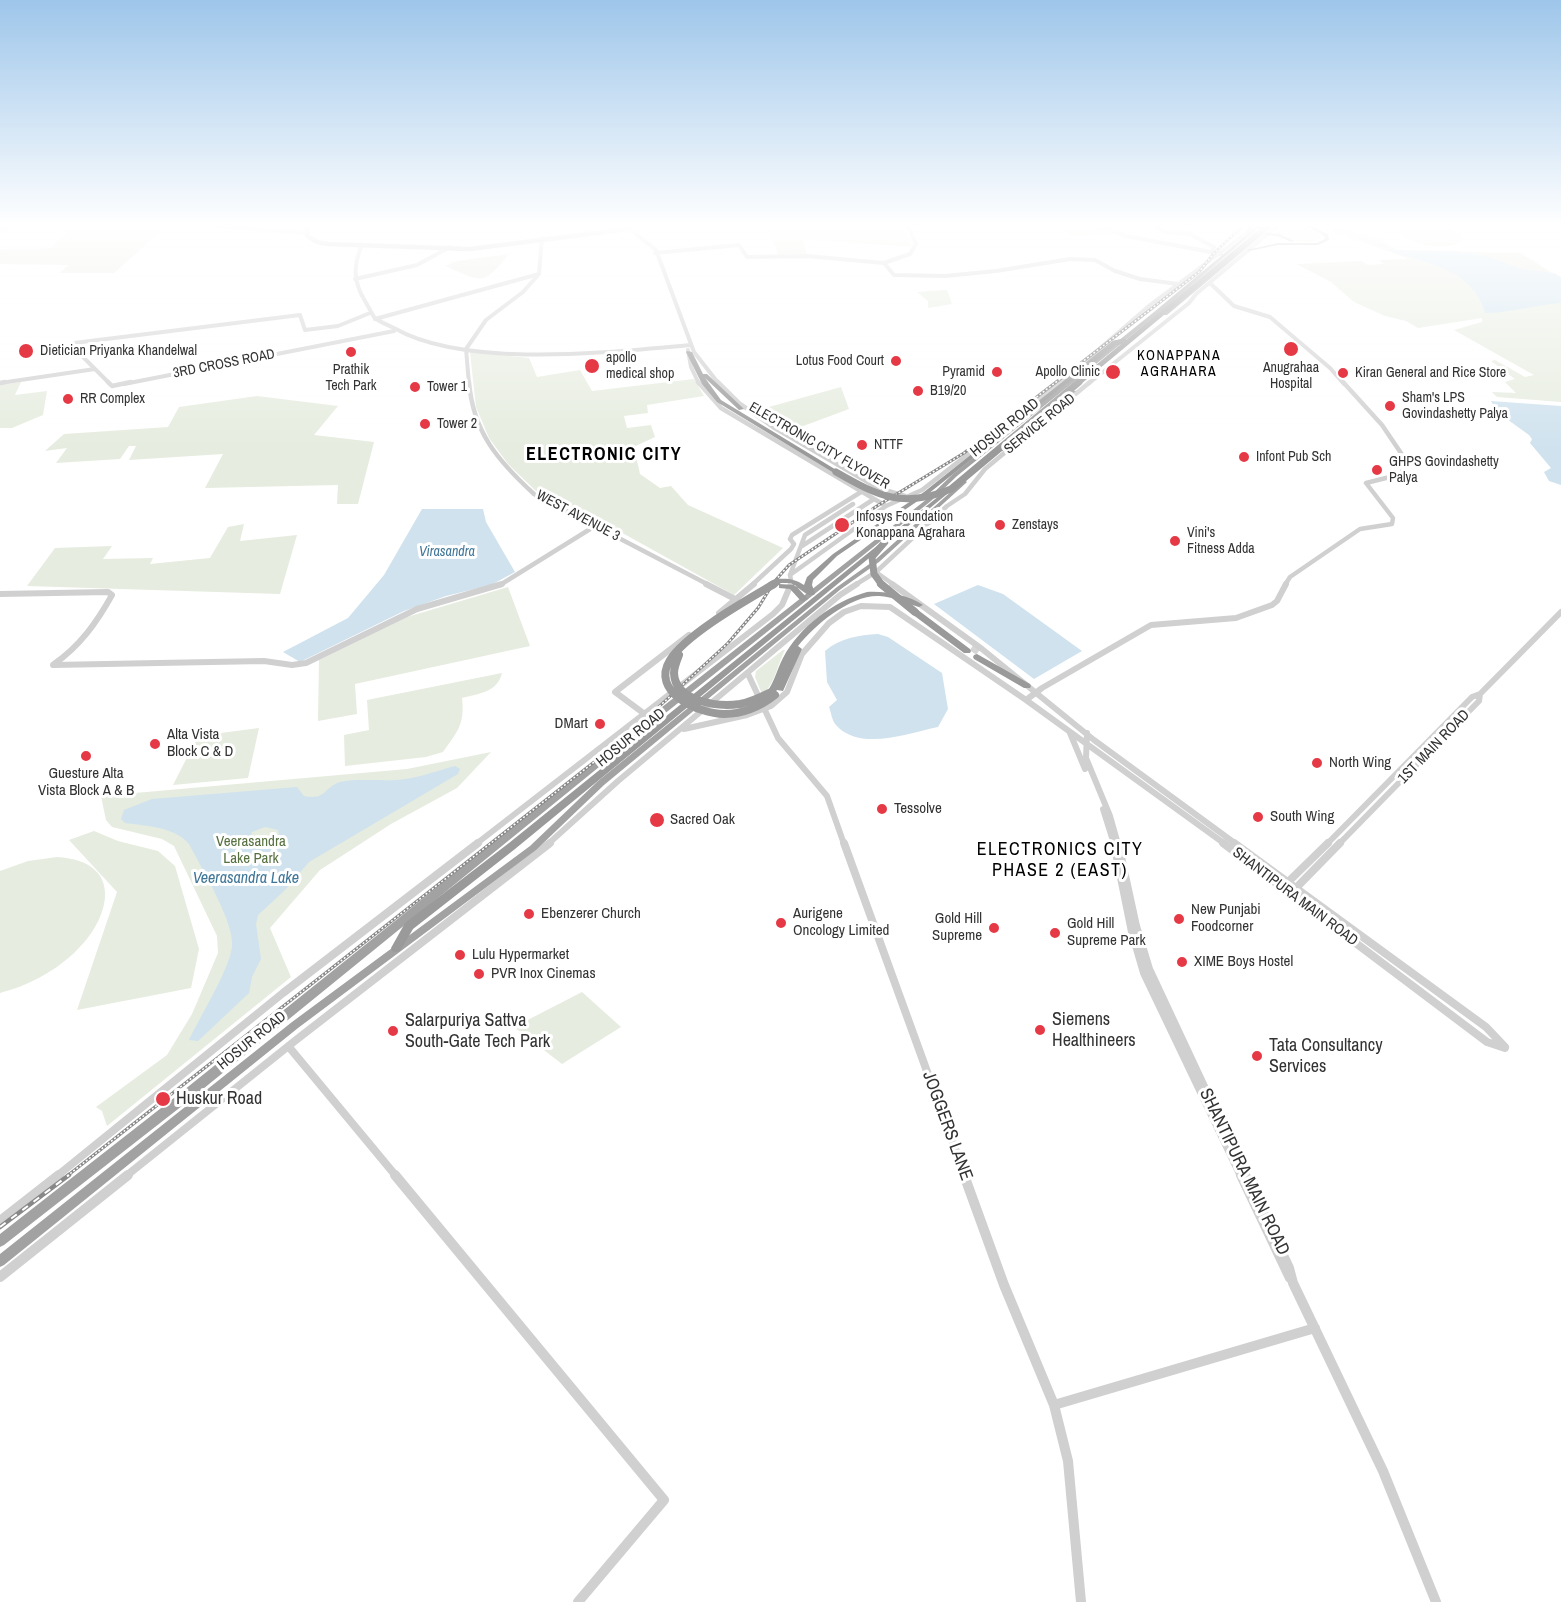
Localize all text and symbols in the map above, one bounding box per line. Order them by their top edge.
marker: Anugrahaa Hospital [1282,340,1300,358]
marker: Dietician Priyanka Khandelwal [17,342,35,360]
place label: Dietician Priyanka Khandelwal [40,343,197,359]
marker: Prathik Tech Park [344,345,358,359]
street label: 3RD CROSS ROAD [172,346,276,382]
district label: KONAPPANA AGRAHARA [1137,348,1221,380]
place label: apollo medical shop [606,350,674,382]
place label: Lotus Food Court [796,353,884,369]
marker: Lotus Food Court [889,354,903,368]
marker: apollo medical shop [583,357,601,375]
place label: Anugrahaa Hospital [1263,360,1319,392]
place label: Prathik Tech Park [325,362,377,394]
marker: Apollo Clinic [1104,363,1122,381]
place label: Pyramid [942,364,985,380]
place label: Apollo Clinic [1036,364,1100,380]
marker: Pyramid [990,365,1004,379]
place label: Kiran General and Rice Store [1355,365,1506,381]
marker: Kiran General and Rice Store [1336,366,1350,380]
place label: Tower 1 [427,379,467,395]
marker: Tower 1 [408,380,422,394]
place label: B19/20 [930,383,966,399]
marker: B19/20 [911,384,925,398]
street label: SERVICE ROAD [1001,390,1079,458]
place label: Sham's LPS Govindashetty Palya [1402,390,1508,422]
place label: RR Complex [80,391,145,407]
marker: RR Complex [61,392,75,406]
street label: HOSUR ROAD [967,395,1043,461]
street label: ELECTRONIC CITY FLYOVER [746,399,892,493]
marker: Sham's LPS Govindashetty Palya [1383,399,1397,413]
place label: Tower 2 [437,416,477,432]
marker: Tower 2 [418,417,432,431]
place label: NTTF [874,437,903,453]
marker: NTTF [855,438,869,452]
district label: ELECTRONIC CITY [526,444,682,466]
place label: Infont Pub Sch [1256,449,1331,465]
marker: Infont Pub Sch [1237,450,1251,464]
place label: GHPS Govindashetty Palya [1389,454,1499,486]
marker: GHPS Govindashetty Palya [1370,463,1384,477]
street label: WEST AVENUE 3 [533,487,623,545]
place label: Infosys Foundation Konappana Agrahara [856,509,965,542]
marker: Infosys Foundation Konappana Agrahara [833,516,851,534]
place label: Zenstays [1012,517,1059,533]
marker: Zenstays [993,518,1007,532]
place label: Vini's Fitness Adda [1187,525,1255,558]
marker: Vini's Fitness Adda [1168,534,1182,548]
water label: Virasandra [419,544,475,560]
street label: HOSUR ROAD [593,705,669,771]
street label: 1ST MAIN ROAD [1394,706,1474,788]
place label: DMart [555,715,588,733]
marker: DMart [593,717,607,731]
place label: Alta Vista Block C & D [167,726,233,761]
marker: Alta Vista Block C & D [148,737,162,751]
marker: Guesture Alta Vista Block A & B [79,749,93,763]
place label: North Wing [1329,754,1391,772]
marker: North Wing [1310,756,1324,770]
place label: Guesture Alta Vista Block A & B [38,765,134,800]
place label: Tessolve [894,800,942,818]
marker: Tessolve [875,802,889,816]
place label: South Wing [1270,808,1334,826]
marker: South Wing [1251,810,1265,824]
marker: Sacred Oak [648,811,666,829]
place label: Sacred Oak [670,811,735,829]
park label: Veerasandra Lake Park [216,833,286,868]
district label: ELECTRONICS CITY PHASE 2 (EAST) [977,839,1143,882]
street label: SHANTIPURA MAIN ROAD [1229,844,1361,950]
water label: Veerasandra Lake [193,869,299,889]
place label: New Punjabi Foodcorner [1191,901,1261,936]
place label: Ebenzerer Church [541,905,641,923]
place label: Aurigene Oncology Limited [793,905,889,940]
marker: Ebenzerer Church [522,907,536,921]
place label: Gold Hill Supreme [932,910,982,945]
marker: New Punjabi Foodcorner [1172,912,1186,926]
place label: Gold Hill Supreme Park [1067,915,1146,950]
marker: Aurigene Oncology Limited [774,916,788,930]
marker: Gold Hill Supreme [987,921,1001,935]
marker: Gold Hill Supreme Park [1048,926,1062,940]
place label: Lulu Hypermarket [472,946,569,964]
marker: Lulu Hypermarket [453,948,467,962]
place label: XIME Boys Hostel [1194,953,1293,971]
marker: XIME Boys Hostel [1175,955,1189,969]
place label: PVR Inox Cinemas [491,965,596,983]
marker: PVR Inox Cinemas [472,967,486,981]
street label: HOSUR ROAD [214,1008,290,1074]
place label: Siemens Healthineers [1052,1009,1136,1052]
place label: Salarpuriya Sattva South-Gate Tech Park [405,1010,550,1052]
marker: Siemens Healthineers [1033,1023,1047,1037]
marker: Salarpuriya Sattva South-Gate Tech Park [386,1024,400,1038]
place label: Tata Consultancy Services [1269,1035,1383,1078]
marker: Tata Consultancy Services [1250,1049,1264,1063]
street label: JOGGERS LANE [917,1068,977,1184]
street label: SHANTIPURA MAIN ROAD [1194,1085,1294,1259]
place label: Huskur Road [176,1088,262,1110]
marker: Huskur Road [154,1090,172,1108]

